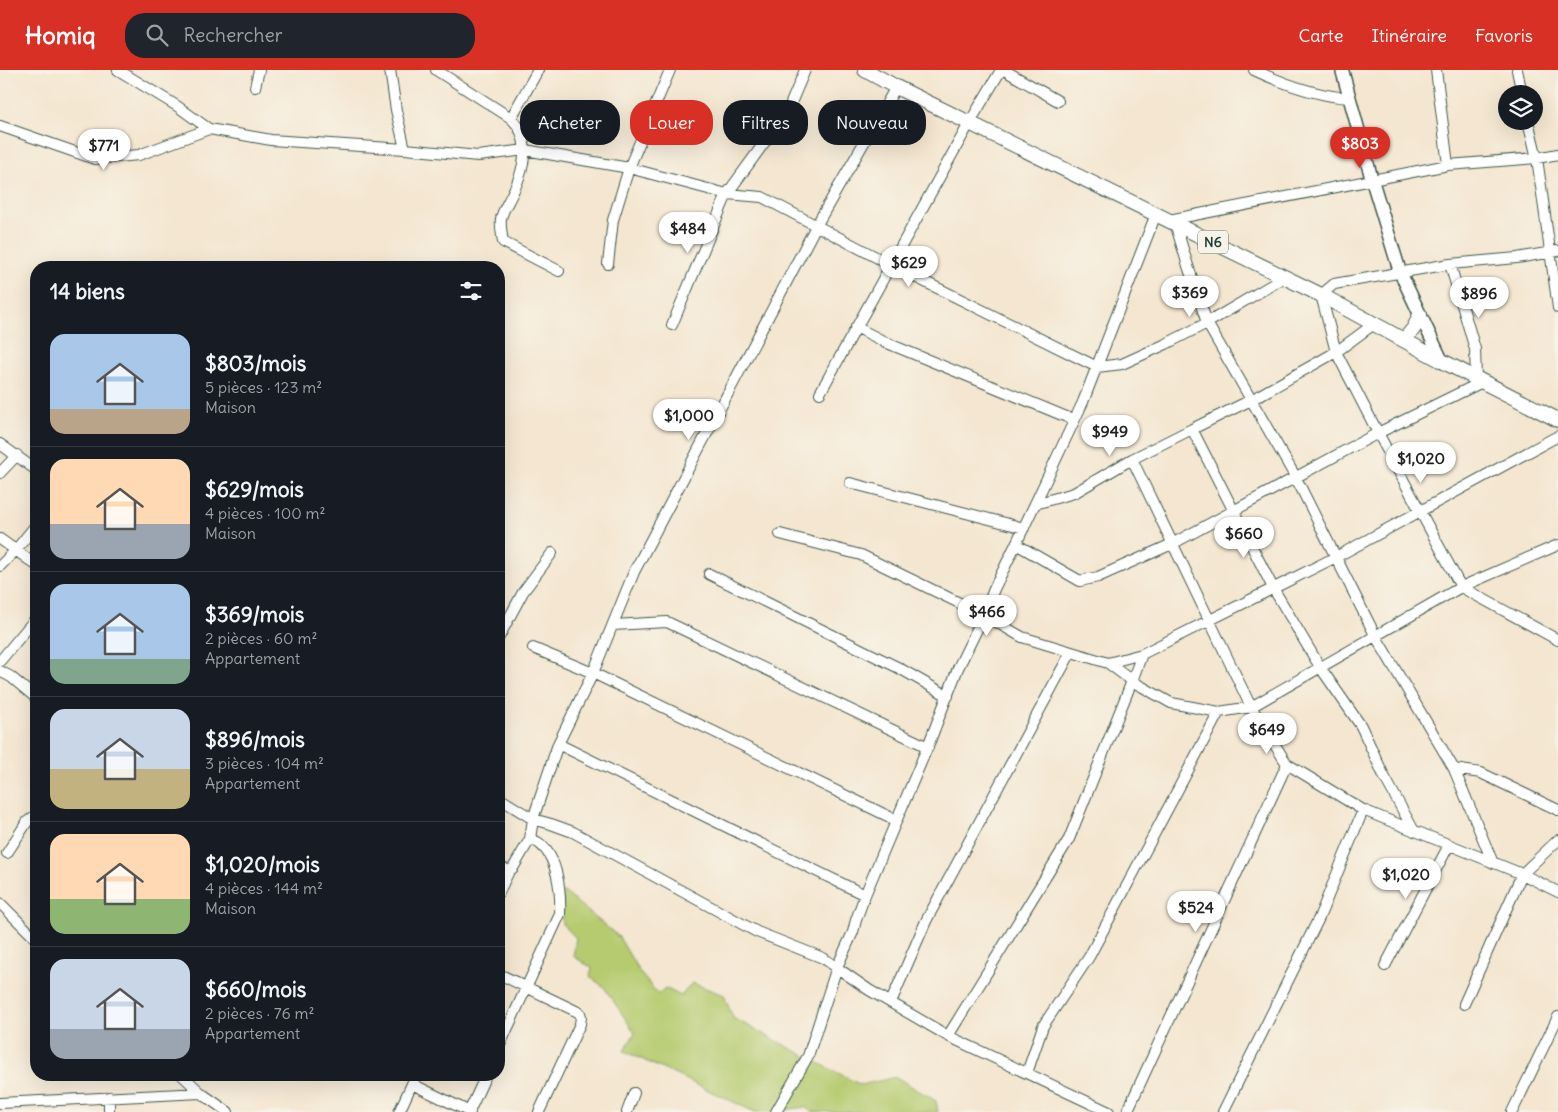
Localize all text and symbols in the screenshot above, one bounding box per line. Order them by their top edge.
search box [125,13,475,58]
text: Homiq [25,20,95,50]
icon: search [143,21,171,49]
text: Rechercher [183,23,282,47]
text: Carte [1298,24,1343,47]
text: Itinéraire [1371,24,1447,47]
text: Favoris [1475,24,1533,47]
map controls [1498,85,1543,130]
button: layers [1498,85,1543,130]
chip: Acheter [520,100,620,145]
chip: Louer [630,100,713,145]
chip: Filtres [723,100,808,145]
chip: Nouveau [818,100,926,145]
pin: $803 [1330,126,1390,169]
pin: $771 [74,128,134,171]
text: $803 [1341,133,1379,153]
text: $771 [89,135,119,155]
pin: $484 [658,212,718,254]
text: $484 [670,218,706,238]
road number: N6 [1198,230,1228,253]
pin: $629 [879,246,939,288]
text: $629 [891,252,927,272]
pin: $369 [1160,276,1220,318]
pin: $896 [1449,276,1509,319]
icon: filters [457,277,485,305]
text: 14 biens [50,278,125,305]
text: $369 [1172,282,1208,302]
text: $896 [1461,283,1497,303]
text: $803/mois [205,350,306,377]
icon: home [90,354,150,414]
text: 5 pièces · 123 m² [205,377,322,397]
text: Maison [205,397,256,417]
pin: $1,000 [648,398,730,441]
text: $1,000 [664,405,714,425]
pin: $949 [1080,414,1140,457]
text: $949 [1092,421,1128,441]
pin: $1,020 [1380,442,1462,484]
text: $1,020 [1397,448,1445,468]
text: $629/mois [205,476,304,503]
icon: home [90,479,150,539]
text: 4 pièces · 100 m² [205,503,326,523]
pin: $660 [1214,516,1274,559]
text: Maison [205,523,256,543]
text: $660 [1225,523,1263,543]
pin: $466 [957,594,1017,637]
text: $369/mois [205,601,304,628]
text: $466 [969,601,1005,621]
icon: home [90,604,150,664]
text: 2 pièces · 60 m² [205,628,317,648]
text: Appartement [205,648,300,668]
pin: $649 [1237,712,1297,755]
text: $649 [1249,719,1285,739]
text: $896/mois [205,726,305,753]
icon: home [90,729,150,789]
text: 3 pièces · 104 m² [205,753,324,773]
text: Appartement [205,773,300,793]
text: $1,020/mois [205,851,320,878]
icon: home [90,854,150,914]
pin: $1,020 [1365,858,1447,900]
text: $1,020 [1382,864,1430,884]
text: 4 pièces · 144 m² [205,878,323,898]
pin: $524 [1166,890,1226,933]
text: $524 [1178,897,1214,917]
text: Maison [205,898,256,918]
text: $660/mois [205,976,306,1003]
icon: home [90,979,150,1039]
text: 2 pièces · 76 m² [205,1003,315,1023]
text: Appartement [205,1023,300,1043]

